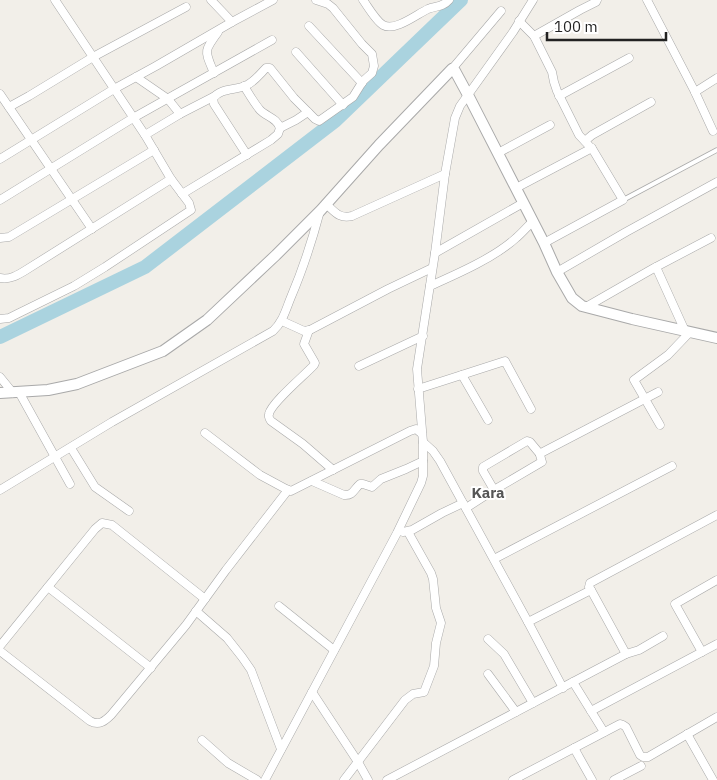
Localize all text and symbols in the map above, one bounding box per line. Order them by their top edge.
scale bar [547,10,666,42]
text: 100 m [554,17,598,36]
district label: Kara [471,483,505,502]

